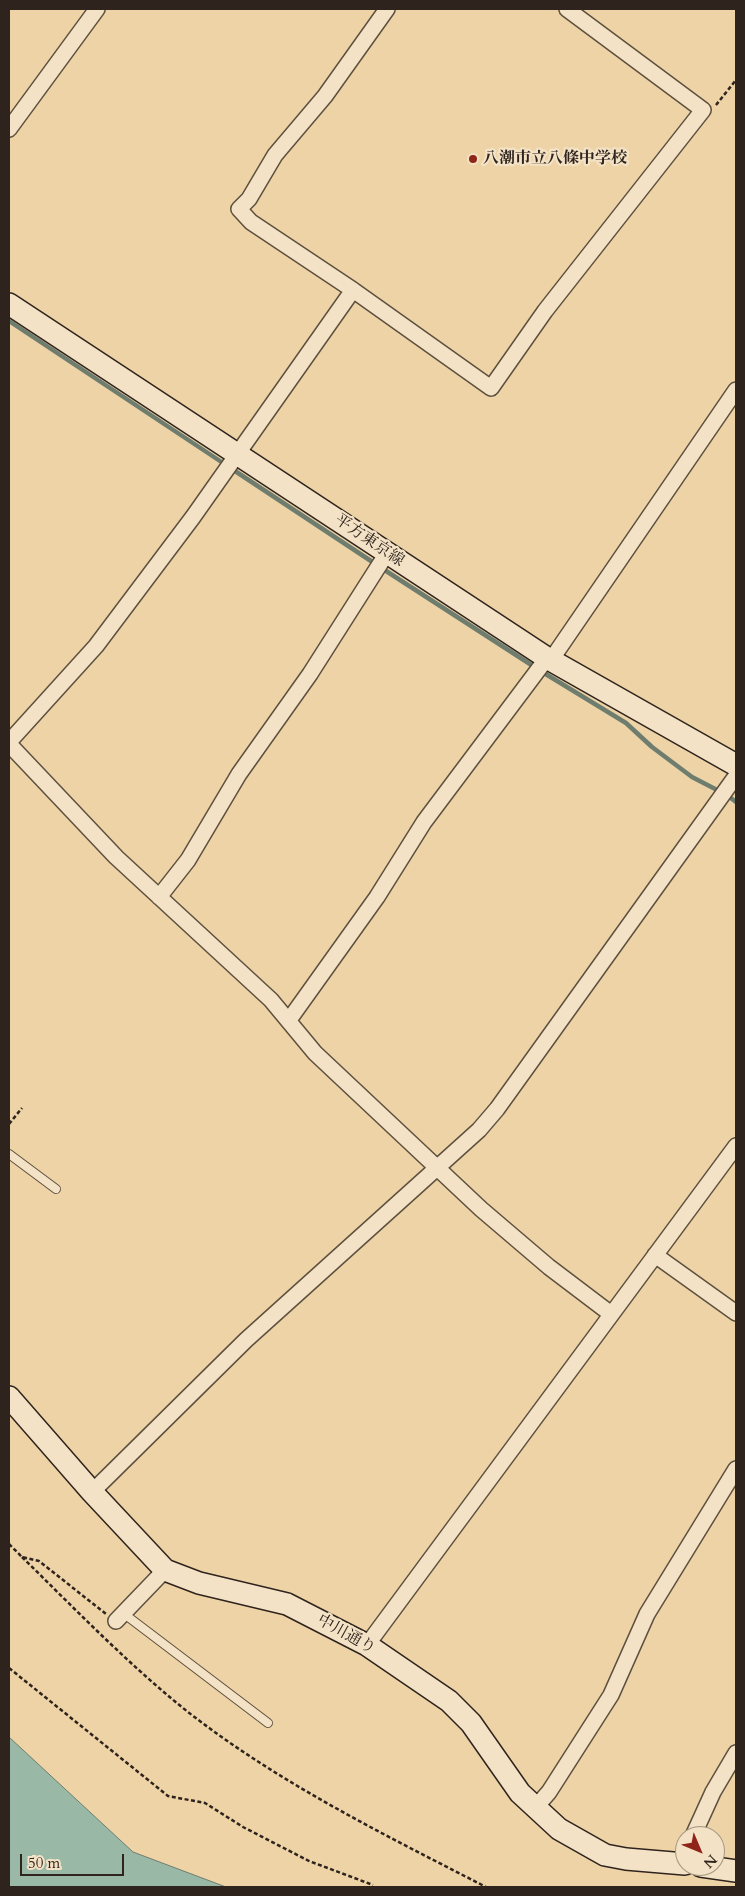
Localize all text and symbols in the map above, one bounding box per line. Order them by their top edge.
place label: 八潮市立八條中学校 [483,149,627,169]
marker: 八潮市立八條中学校 [467,153,479,165]
street label: 平方東京線 [330,511,408,571]
street label: 中川通り [313,1611,379,1659]
north arrow [675,1826,725,1876]
scale bar [22,1844,126,1876]
text: N [699,1850,721,1872]
text: 50 m [28,1853,60,1873]

